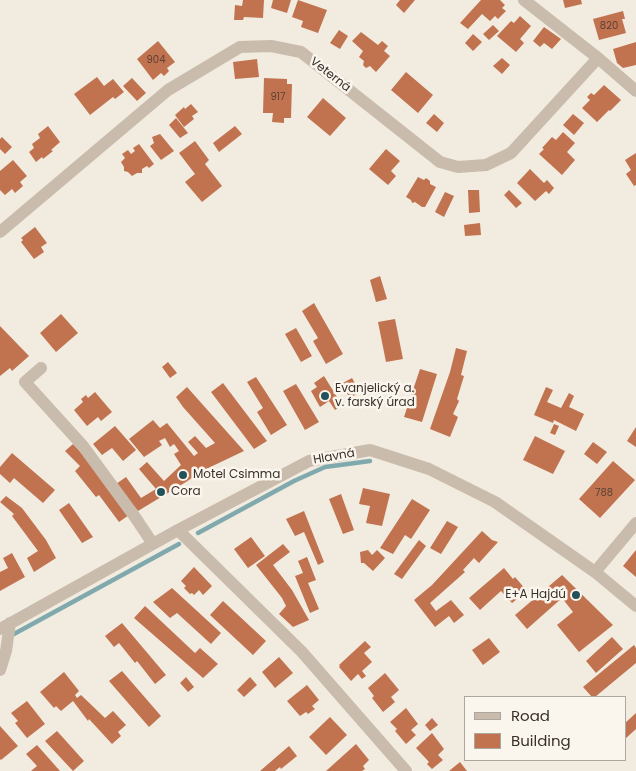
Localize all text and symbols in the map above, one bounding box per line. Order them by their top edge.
house number: 820 [600,20,618,32]
house number: 904 [147,54,165,66]
street label: Veterná [307,55,353,95]
house number: 917 [271,91,285,103]
place label: Evanjelický a. v. farský úrad [335,382,415,410]
marker: Evanjelický a. v. farský úrad [319,390,331,402]
street label: Hlavná [312,446,356,468]
place label: Motel Csimma [193,468,280,482]
marker: Motel Csimma [177,469,189,481]
place label: Cora [171,485,201,499]
marker: Cora [155,486,167,498]
house number: 788 [595,487,613,499]
place label: E+A Hajdú [505,588,566,602]
marker: E+A Hajdú [570,589,582,601]
legend [464,696,626,761]
text: Road [511,705,550,726]
text: Building [511,730,571,751]

